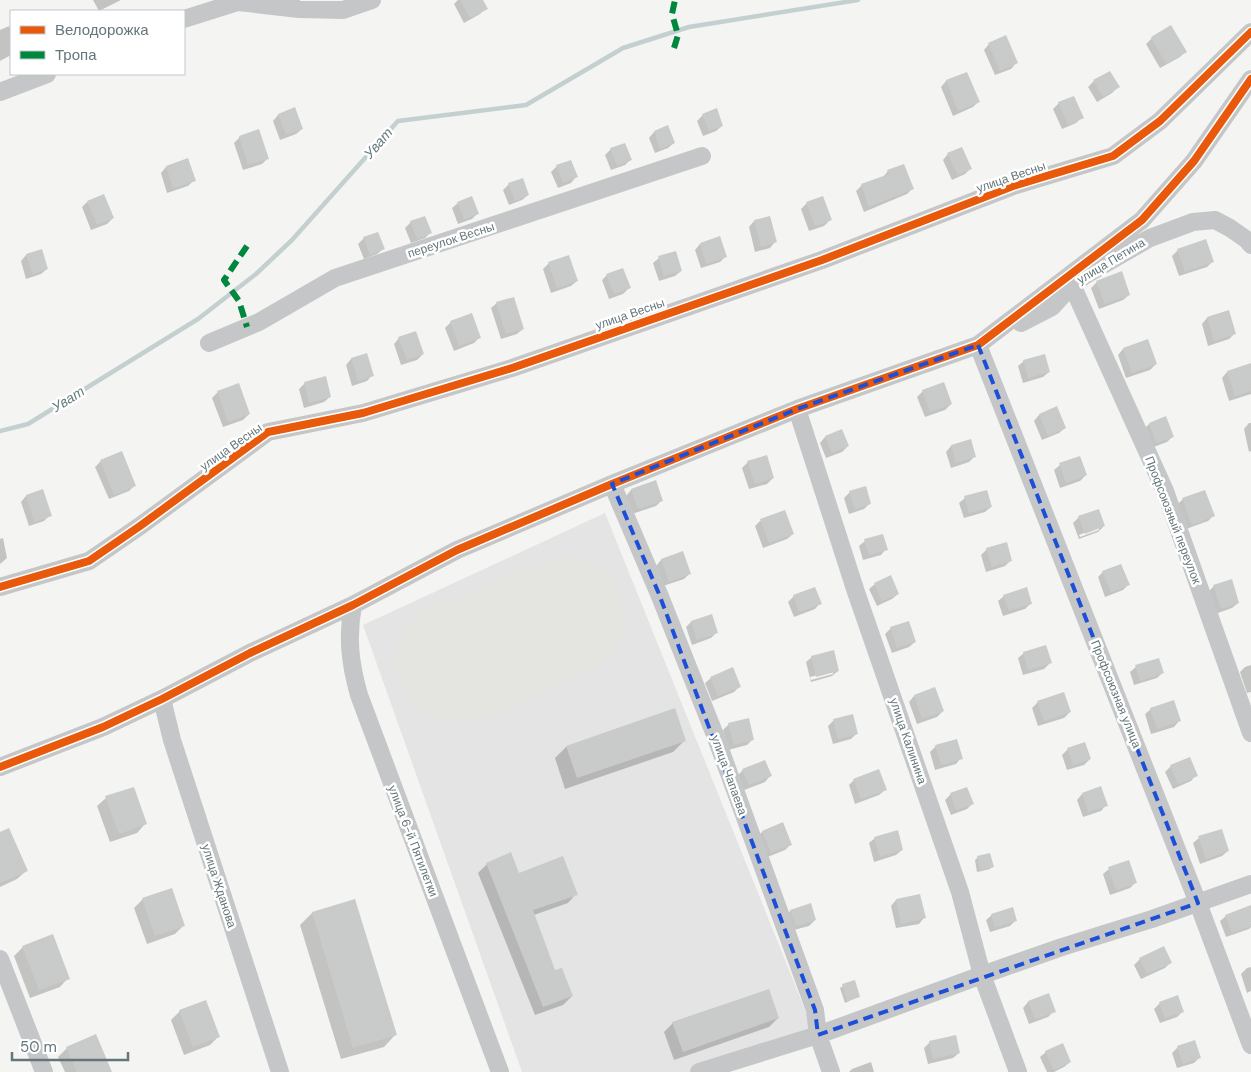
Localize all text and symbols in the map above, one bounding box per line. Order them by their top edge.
legend [10,10,185,75]
text: Велодорожка [55,20,149,40]
text: Тропа [55,45,97,65]
water label: Уват [359,124,397,163]
street label: улица Весны [974,158,1048,196]
street label: переулок Весны [406,218,496,262]
street label: улица Петина [1074,234,1148,288]
street label: улица Весны [593,295,667,333]
water label: Уват [48,382,88,416]
street label: улица Весны [197,420,265,474]
street label: Профсоюзный переулок [1141,454,1205,587]
street label: Профсоюзная улица [1087,638,1145,751]
street label: улица Калинина [886,696,930,787]
street label: улица Чапаева [707,733,751,817]
street label: улица 6-й Пятилетки [384,783,442,899]
street label: улица Жданова [198,842,240,930]
scale bar [12,1030,129,1062]
text: 50 m [20,1037,57,1057]

